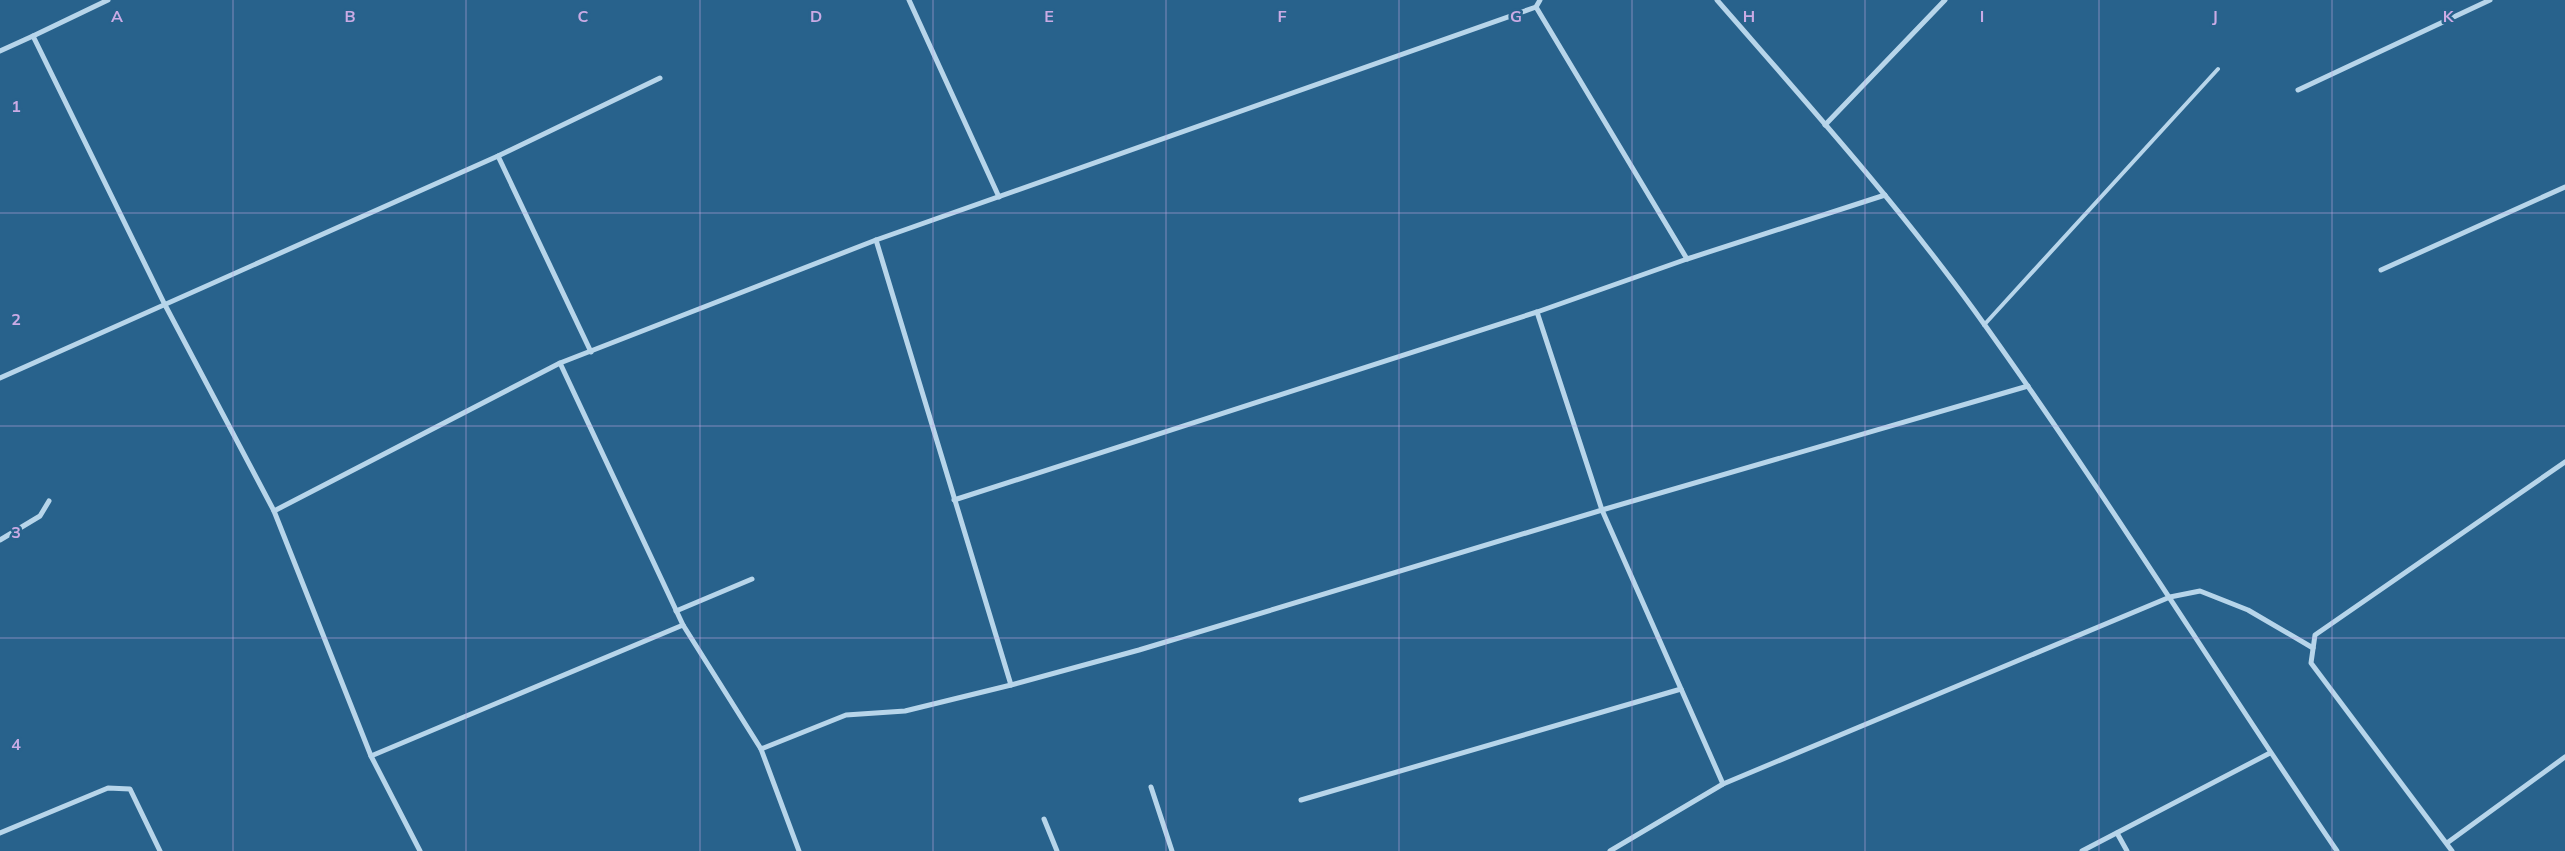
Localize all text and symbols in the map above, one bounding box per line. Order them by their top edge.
text: A [111,6,123,26]
text: B [344,6,356,26]
text: C [578,6,589,26]
text: D [810,6,822,26]
text: E [1044,6,1054,26]
text: F [1277,6,1287,26]
text: G [1510,6,1522,26]
text: H [1743,6,1755,26]
text: I [1980,6,1984,26]
text: J [2212,6,2218,26]
text: K [2443,6,2455,26]
text: 1 [11,96,21,116]
text: 2 [11,309,21,329]
text: 3 [11,522,21,542]
text: 4 [11,734,21,754]

